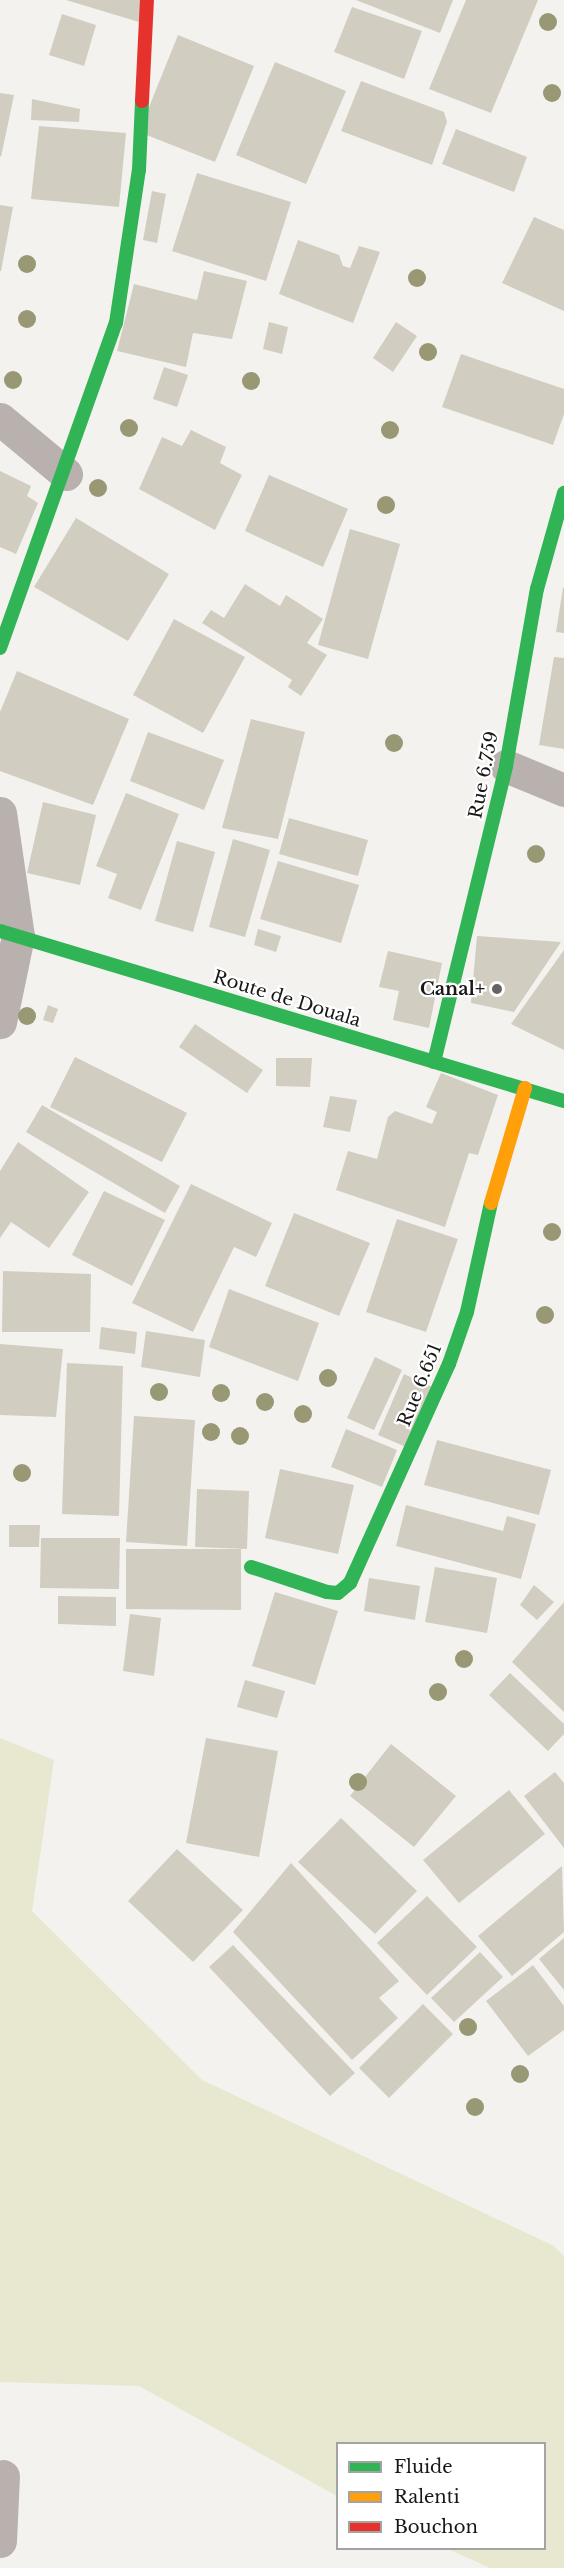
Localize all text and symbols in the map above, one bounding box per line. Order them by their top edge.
street label: Rue 6.759 [465,730,503,820]
street label: Route de Douala [211,966,363,1032]
place label: Canal+ [420,978,485,1000]
marker: Canal+ [490,982,504,996]
street label: Rue 6.651 [394,1340,446,1430]
legend [336,2442,546,2550]
text: Fluide [394,2456,453,2478]
text: Ralenti [394,2486,460,2508]
text: Bouchon [394,2516,478,2538]

